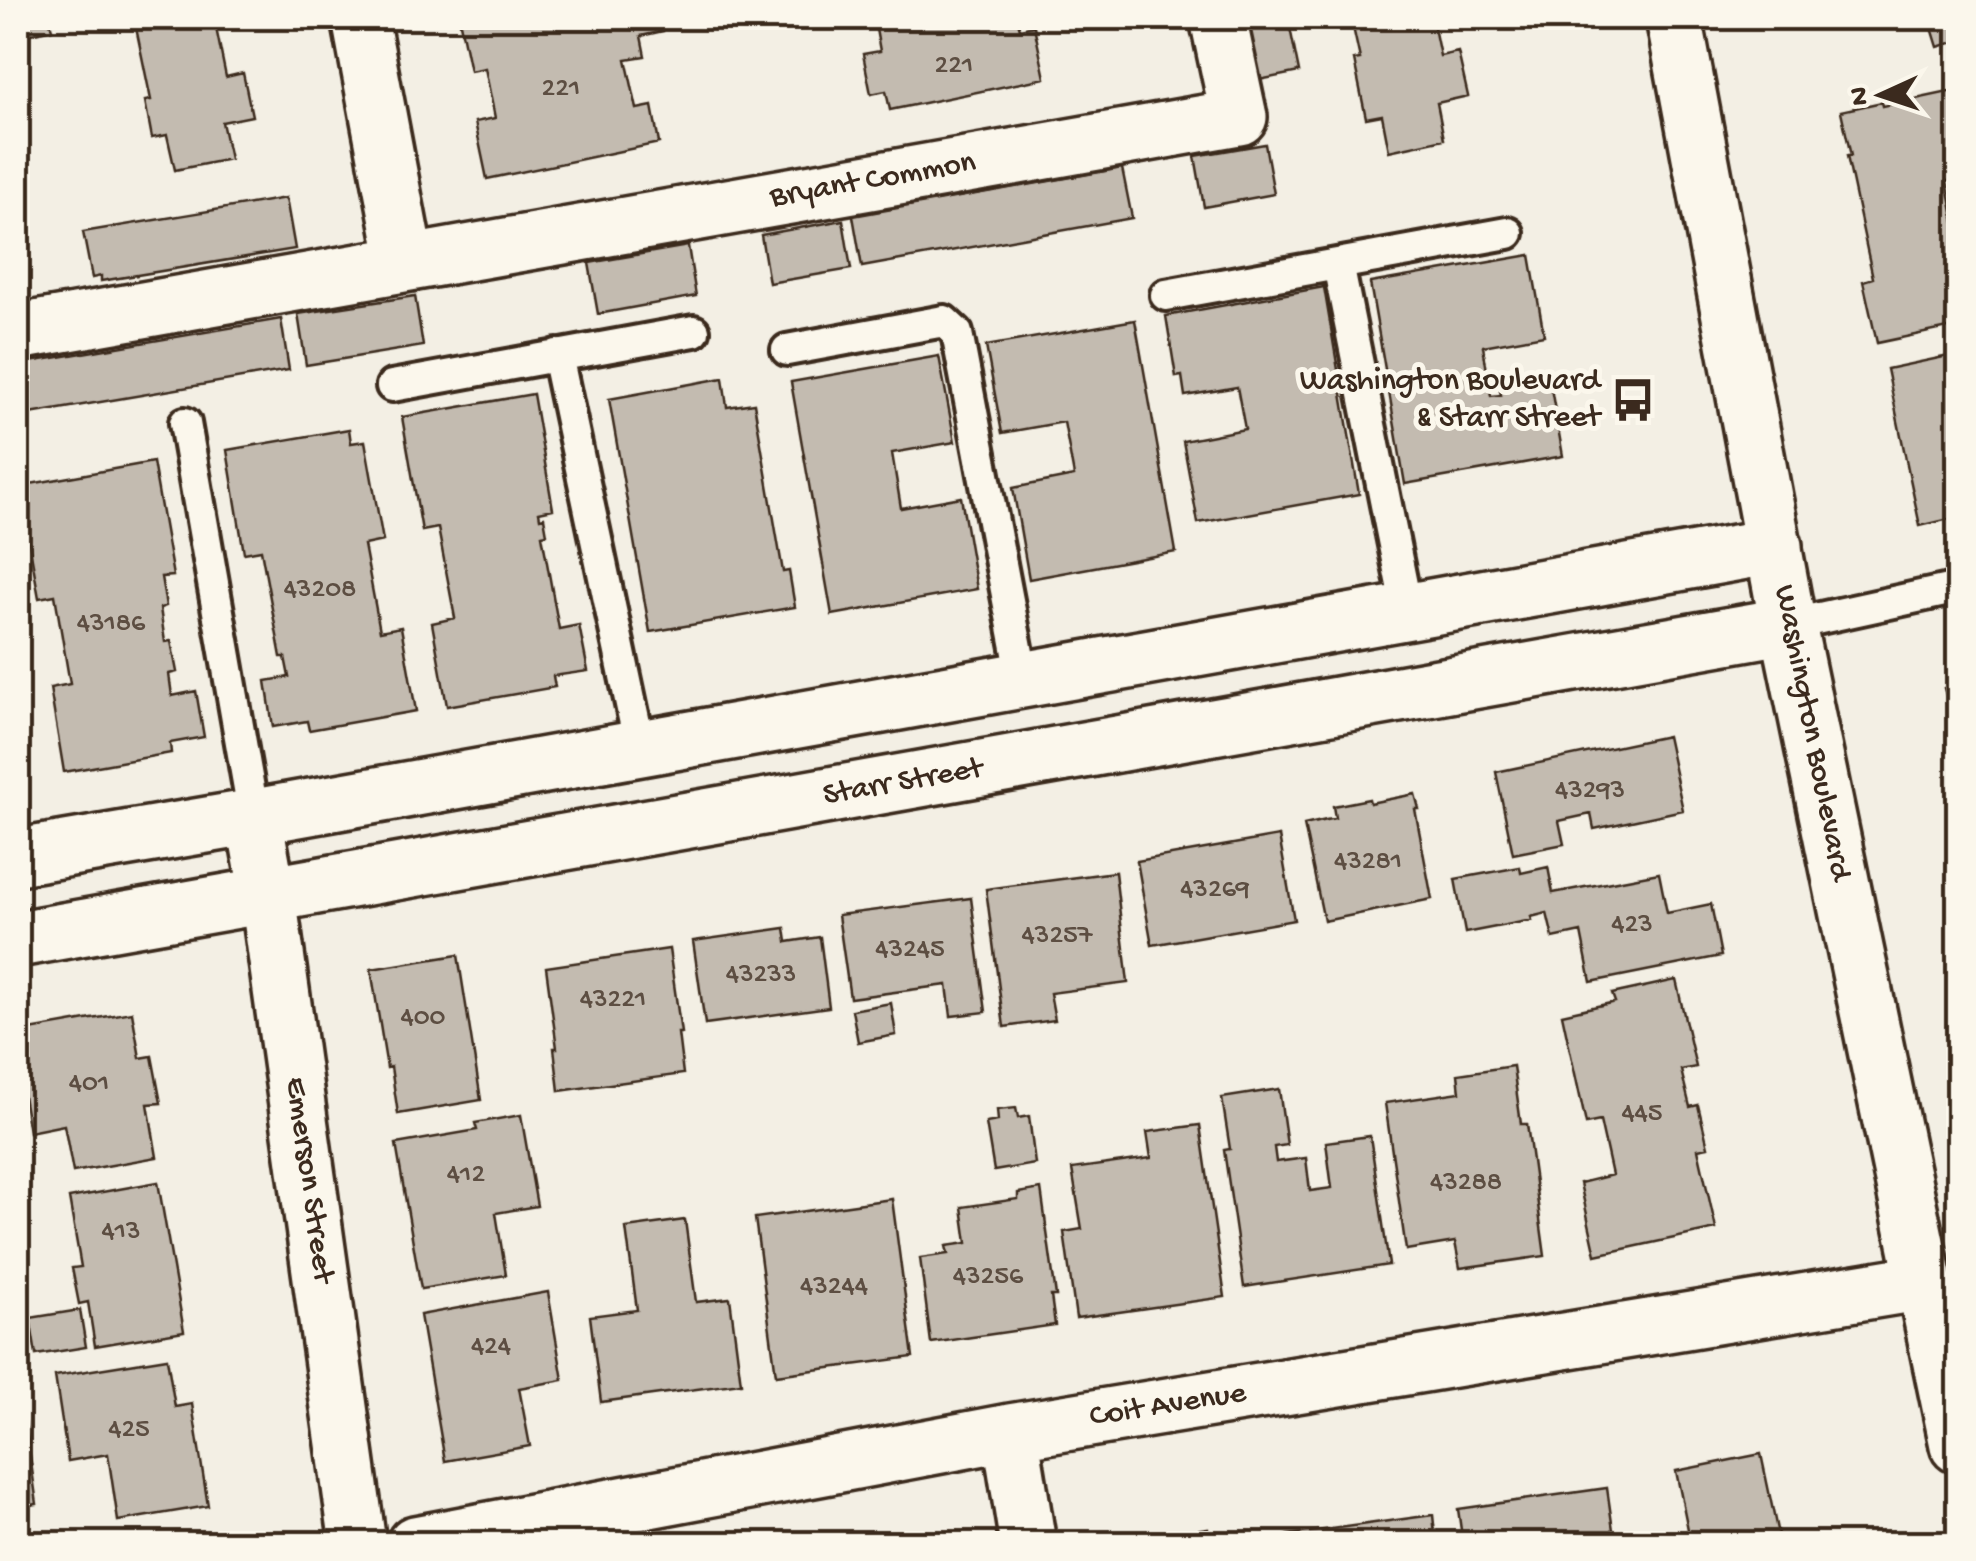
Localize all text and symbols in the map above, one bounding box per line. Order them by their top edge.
north arrow [1831,45,1931,145]
house number: 221 [935,50,973,83]
house number: 221 [542,73,580,106]
text: N [1844,86,1877,106]
street label: Bryant Common [766,144,979,218]
place label: Washington Boulevard & Starr Street [1300,363,1603,438]
bus stop icon: Washington Boulevard & Starr Street [1609,376,1657,424]
house number: 43208 [284,574,356,607]
street label: Washington Boulevard [1764,582,1859,886]
house number: 43186 [77,608,146,641]
street label: Starr Street [820,750,989,816]
house number: 43293 [1555,775,1625,808]
house number: 43281 [1334,846,1402,879]
house number: 43269 [1180,874,1250,907]
house number: 423 [1611,909,1653,942]
house number: 43257 [1022,920,1094,953]
house number: 43245 [875,934,945,967]
house number: 43233 [726,959,796,992]
house number: 43221 [580,984,646,1017]
house number: 400 [400,1002,446,1035]
house number: 401 [69,1068,109,1101]
street label: Emerson Street [275,1075,342,1288]
house number: 445 [1621,1098,1663,1131]
house number: 412 [447,1159,485,1192]
house number: 43288 [1430,1167,1502,1200]
house number: 413 [101,1216,141,1249]
house number: 43256 [953,1261,1024,1294]
house number: 43244 [800,1271,868,1304]
house number: 424 [471,1331,511,1364]
street label: Coit Avenue [1087,1375,1249,1437]
house number: 425 [108,1414,150,1447]

